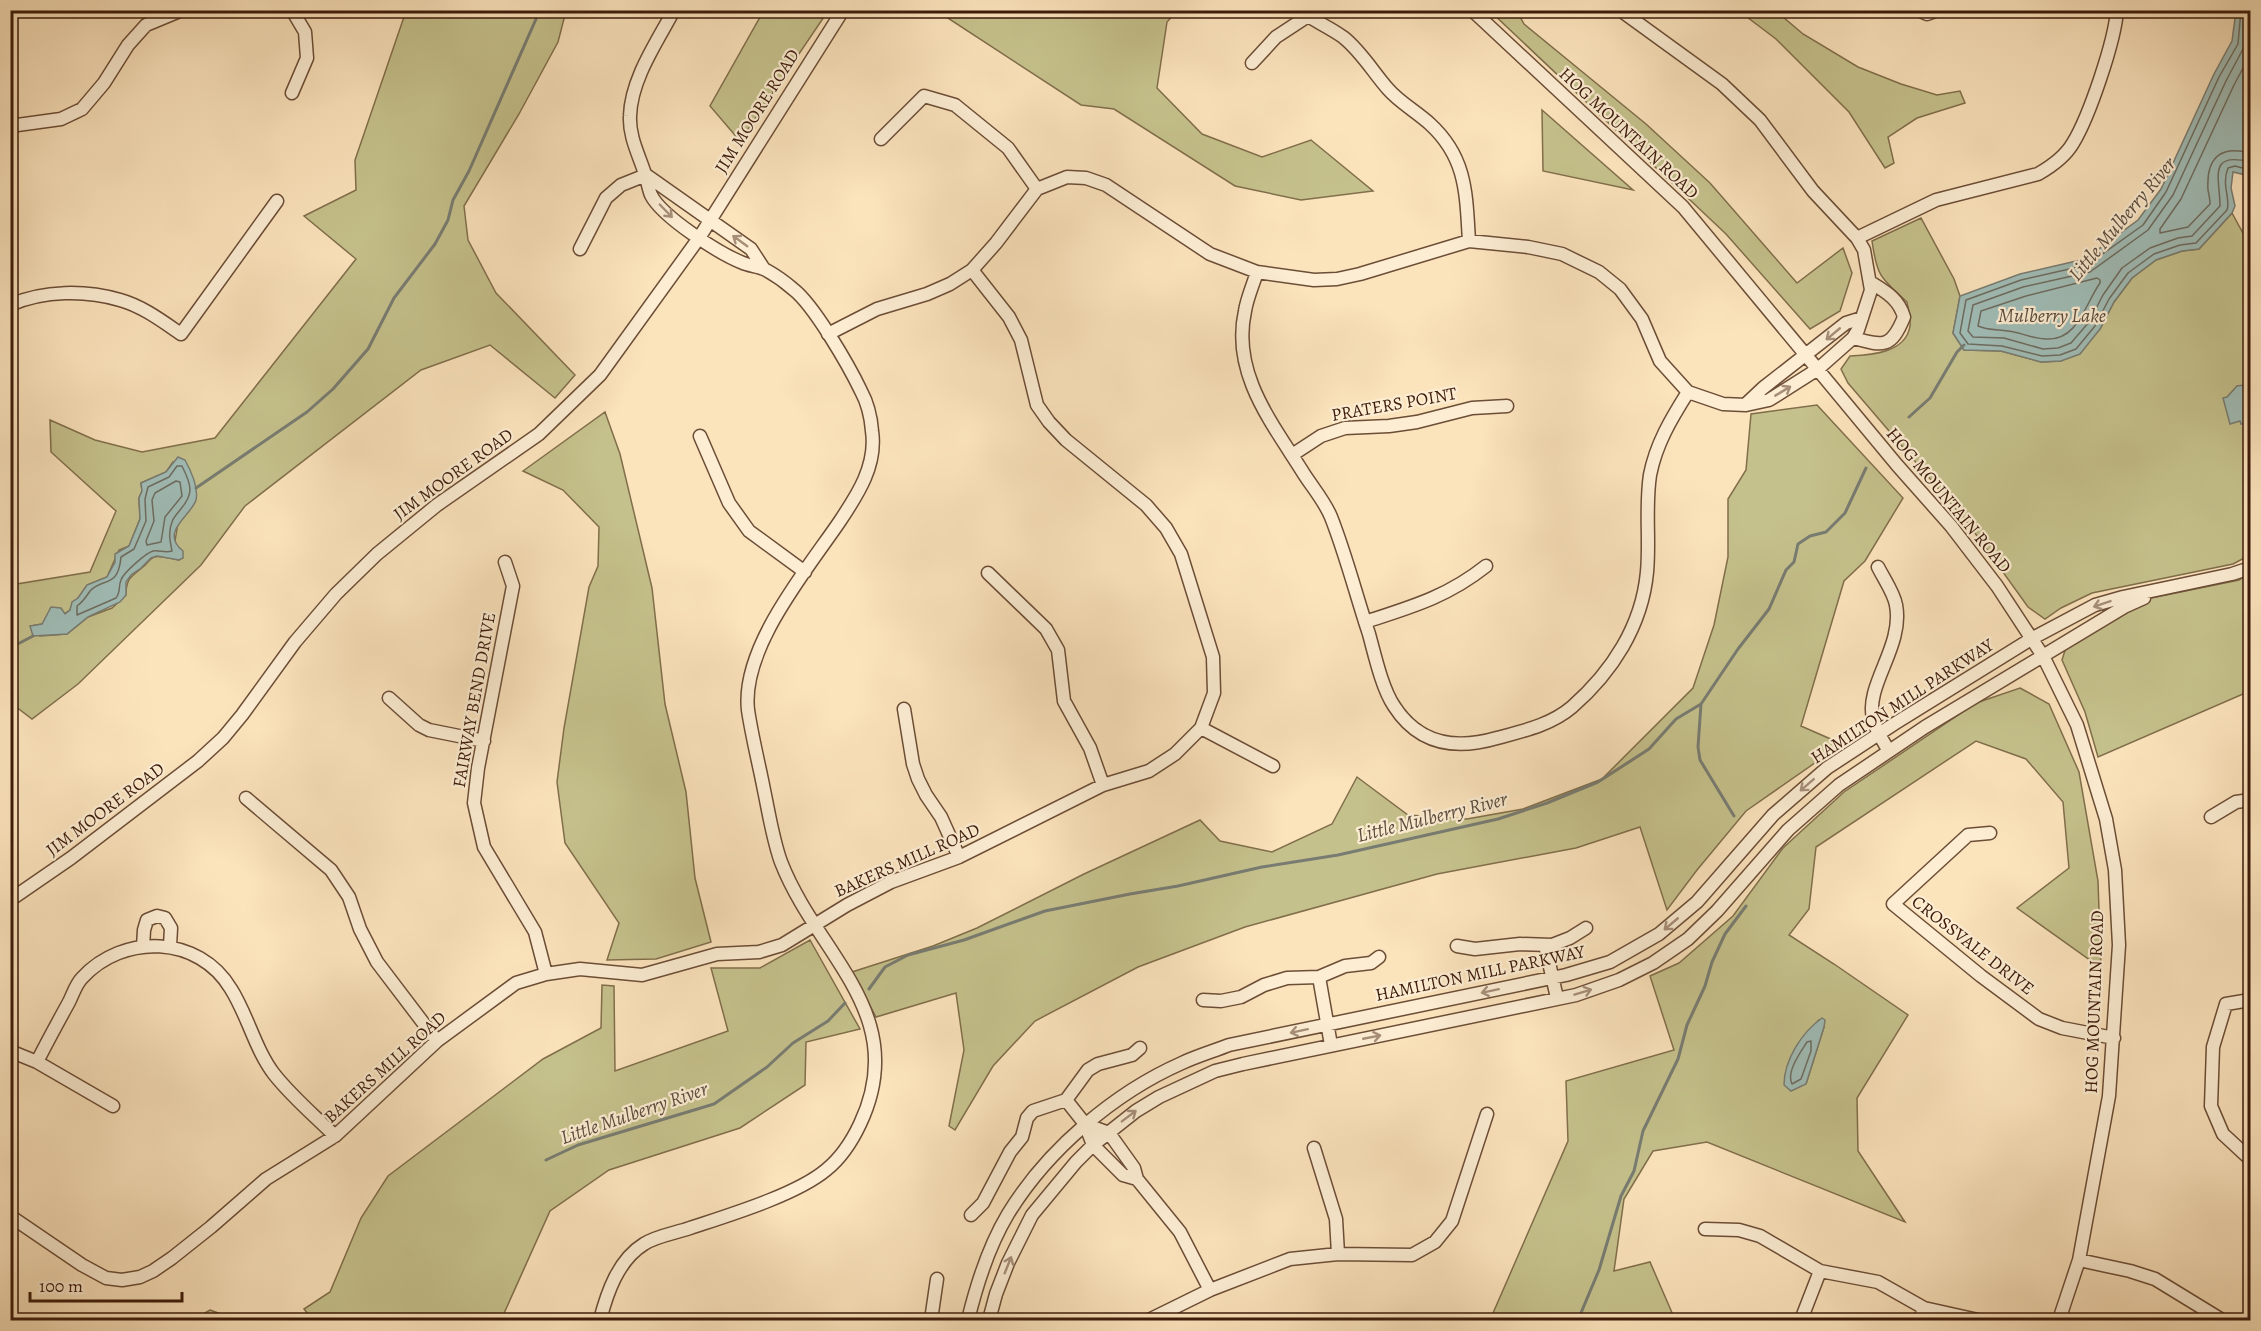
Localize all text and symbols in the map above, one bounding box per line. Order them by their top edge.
street label: JIM MOORE ROAD [709,44,805,178]
street label: HOG MOUNTAIN ROAD [1554,62,1704,204]
water label: Little Mulberry River [2062,150,2183,287]
one-way arrow [659,204,673,219]
one-way arrow [732,235,748,247]
water label: Mulberry Lake [1998,302,2106,329]
one-way arrow [1825,328,1841,341]
street label: PRATERS POINT [1329,381,1459,427]
one-way arrow [1774,385,1791,397]
street label: JIM MOORE ROAD [388,422,518,526]
street label: HOG MOUNTAIN ROAD [1881,422,2017,578]
one-way arrow [2093,599,2112,610]
street label: FAIRWAY BEND DRIVE [447,610,501,790]
street label: HAMILTON MILL PARKWAY [1806,632,1999,769]
street label: JIM MOORE ROAD [41,757,169,861]
one-way arrow [1799,779,1815,792]
water label: Little Mulberry River [1354,785,1511,849]
street label: BAKERS MILL ROAD [831,817,983,903]
street label: CROSSVALE DRIVE [1907,890,2039,1000]
street label: HOG MOUNTAIN ROAD [2079,910,2109,1094]
one-way arrow [1663,917,1679,930]
street label: HAMILTON MILL PARKWAY [1373,939,1588,1007]
one-way arrow [1481,985,1500,997]
one-way arrow [1573,986,1592,997]
street label: BAKERS MILL ROAD [319,1006,451,1128]
one-way arrow [1290,1025,1309,1037]
one-way arrow [1362,1031,1381,1042]
water label: Little Mulberry River [557,1075,712,1151]
one-way arrow [1121,1110,1137,1123]
one-way arrow [1003,1256,1014,1275]
scale bar [30,1265,182,1303]
text: 100 m [39,1274,83,1298]

